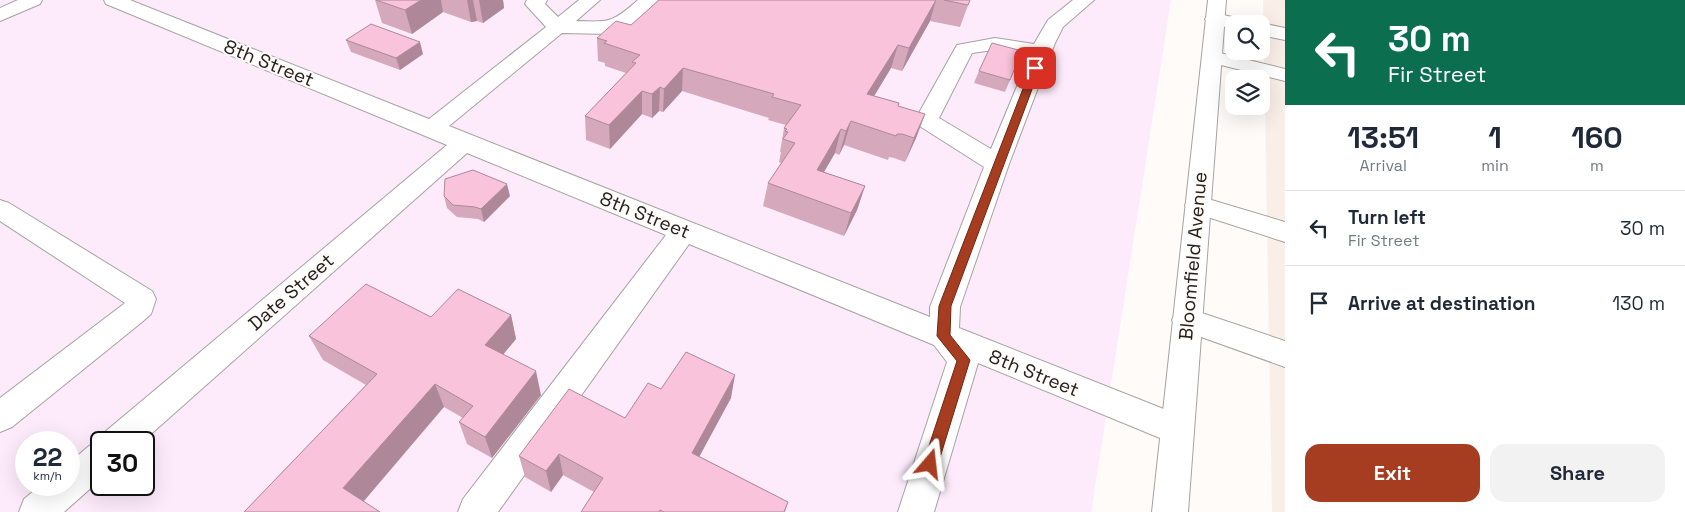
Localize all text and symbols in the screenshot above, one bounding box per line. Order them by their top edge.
map controls [1225,15,1270,115]
button: search [1225,15,1270,60]
text: 30 m [1388,17,1471,61]
icon: left [1305,20,1370,85]
street label: 8th Street [220,34,318,92]
pin [1014,47,1056,89]
icon: arrive [1021,54,1049,82]
text: Fir Street [1388,60,1486,88]
button: layers [1225,70,1270,115]
text: 13:51 [1347,118,1419,157]
text: 1 [1488,118,1502,157]
text: 160 [1571,118,1623,157]
text: Arrival [1359,155,1407,176]
text: min [1481,155,1509,176]
text: m [1590,155,1604,176]
street label: Bloomfield Avenue [1173,171,1213,341]
street label: 8th Street [596,186,694,244]
text: Turn left [1348,205,1426,230]
icon: left [1305,214,1333,242]
text: 30 m [1620,216,1665,241]
text: Fir Street [1348,230,1420,251]
street label: Date Street [243,248,339,336]
icon: arrive [1305,289,1333,317]
text: Arrive at destination [1348,291,1536,316]
text: 130 m [1612,291,1665,316]
street label: 8th Street [985,344,1083,402]
speed limit sign: 30 [90,431,155,496]
position arrow [903,437,955,489]
text: 22 [33,441,62,473]
button: Exit [1305,444,1480,502]
button: Share [1490,444,1665,502]
text: km/h [33,468,62,484]

